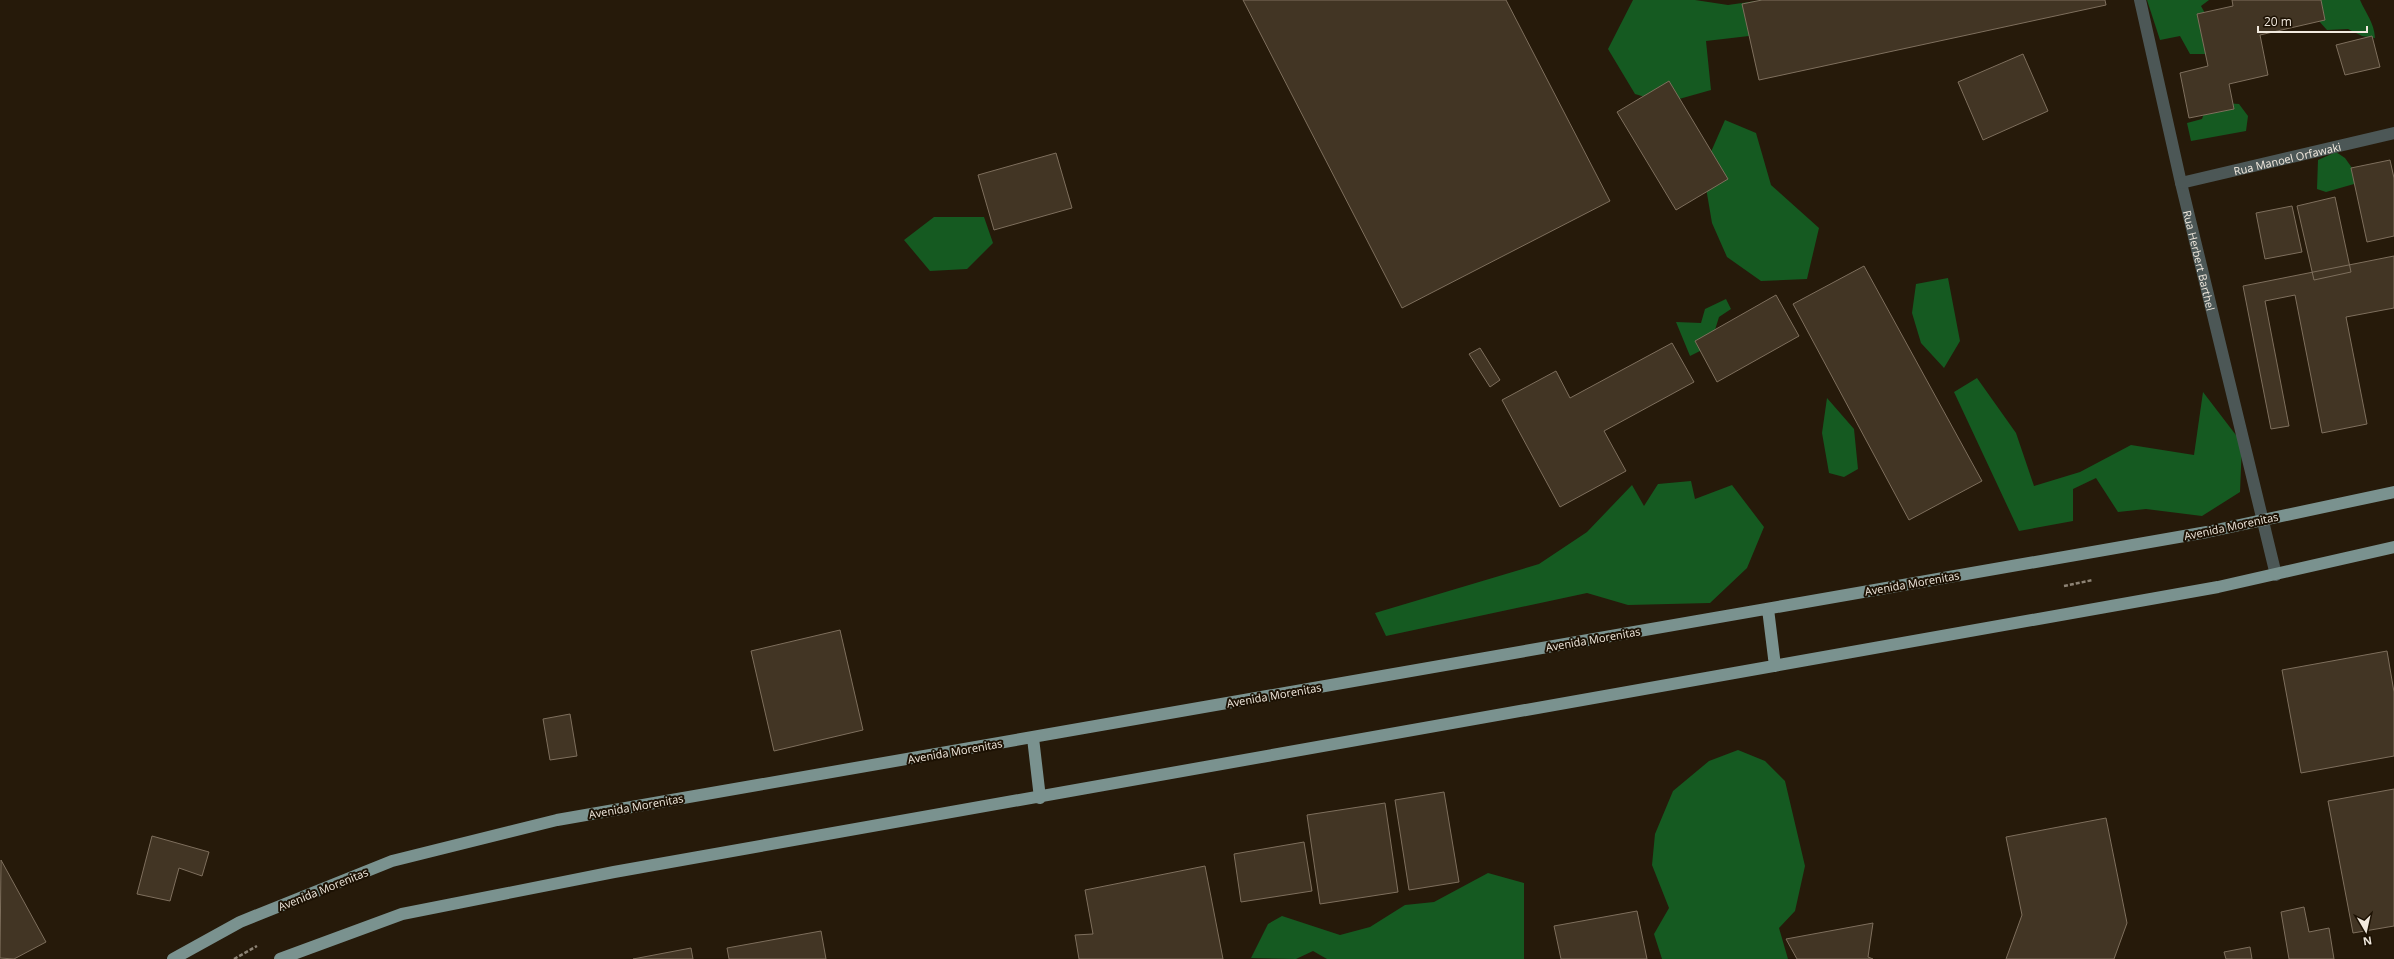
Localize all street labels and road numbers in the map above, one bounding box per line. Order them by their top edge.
street label: Rua Manoel Orfawaki [2232,138,2342,178]
street label: Rua Herbert Barthel [2180,208,2219,312]
street label: Avenida Morenitas [2183,509,2279,543]
street label: Avenida Morenitas [1864,567,1960,599]
street label: Avenida Morenitas [1545,623,1641,655]
street label: Avenida Morenitas [1226,679,1322,711]
street label: Avenida Morenitas [907,735,1003,767]
street label: Avenida Morenitas [588,790,684,822]
street label: Avenida Morenitas [276,864,370,914]

